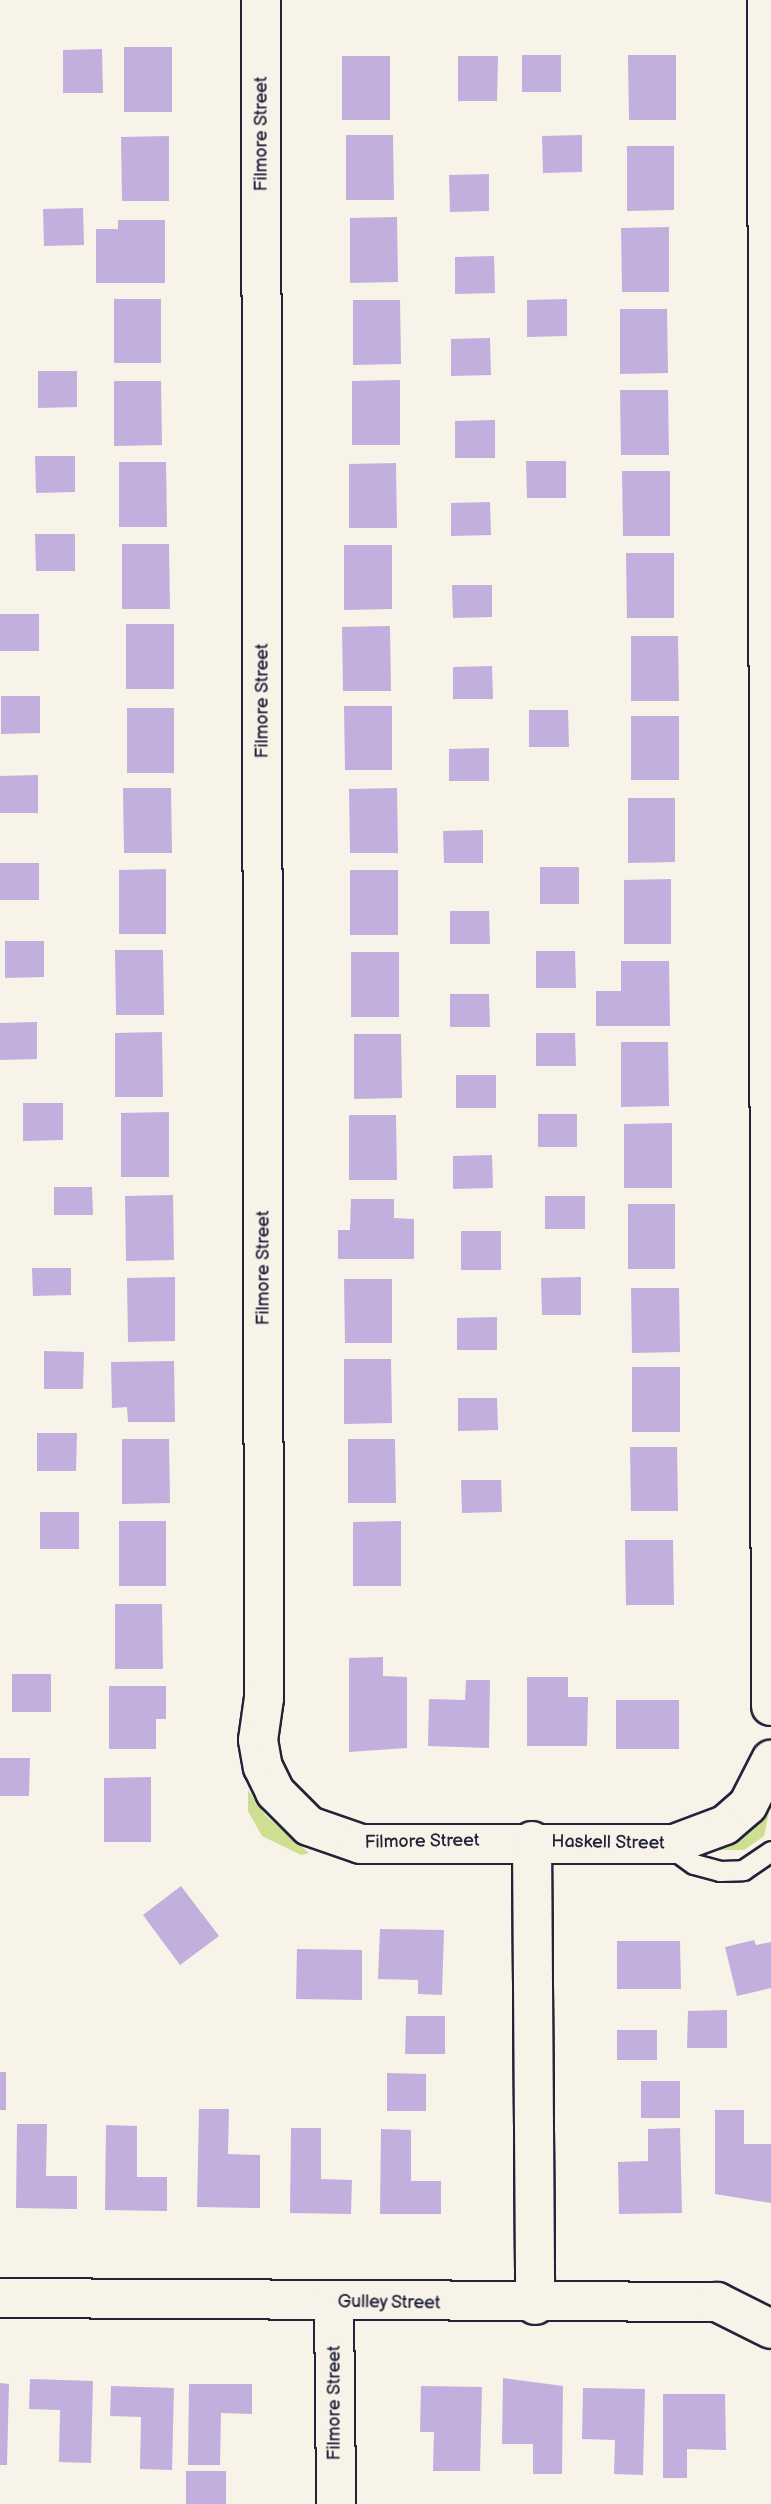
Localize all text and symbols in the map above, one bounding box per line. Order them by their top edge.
street label: Filmore Street [251,76,273,192]
street label: Filmore Street [252,643,274,759]
street label: Filmore Street [253,1210,275,1326]
street label: Filmore Street [364,1830,480,1854]
street label: Haskell Street [551,1831,665,1855]
street label: Gulley Street [337,2291,441,2315]
street label: Filmore Street [324,2345,346,2461]

